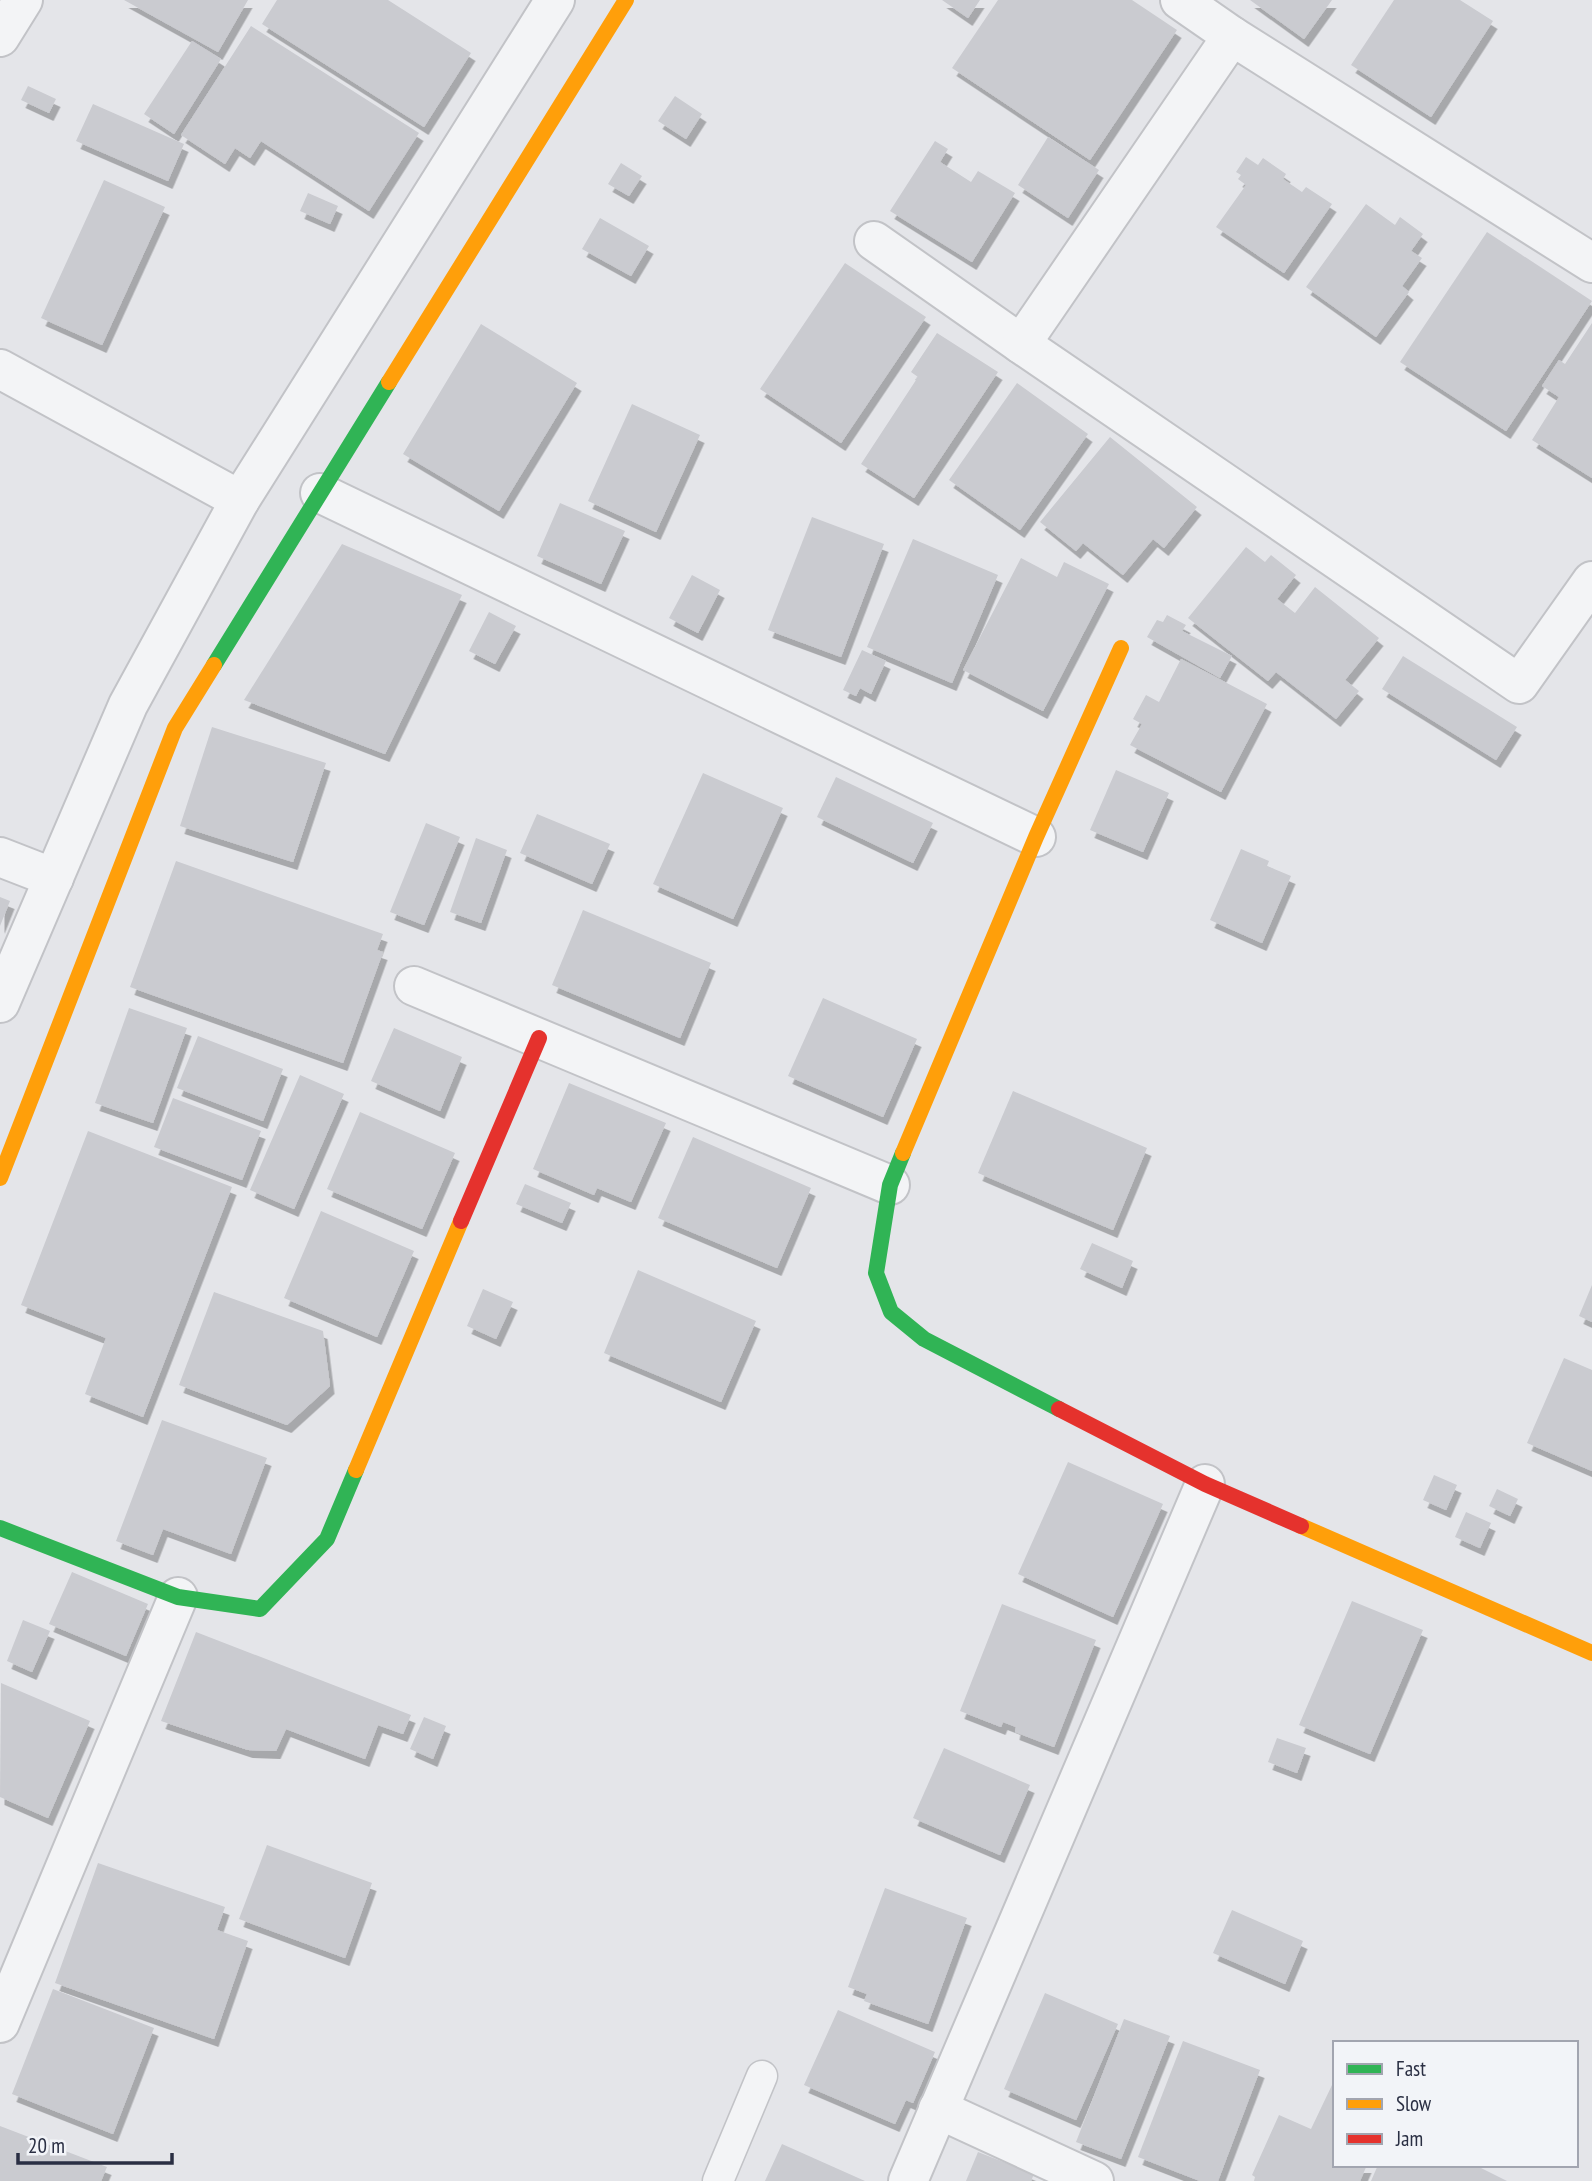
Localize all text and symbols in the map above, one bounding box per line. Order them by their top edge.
legend [1333,2041,1578,2167]
text: Fast [1396,2055,1426,2082]
text: Slow [1396,2090,1432,2117]
scale bar [18,2122,172,2166]
text: Jam [1395,2125,1423,2152]
text: 20 m [28,2132,65,2159]

